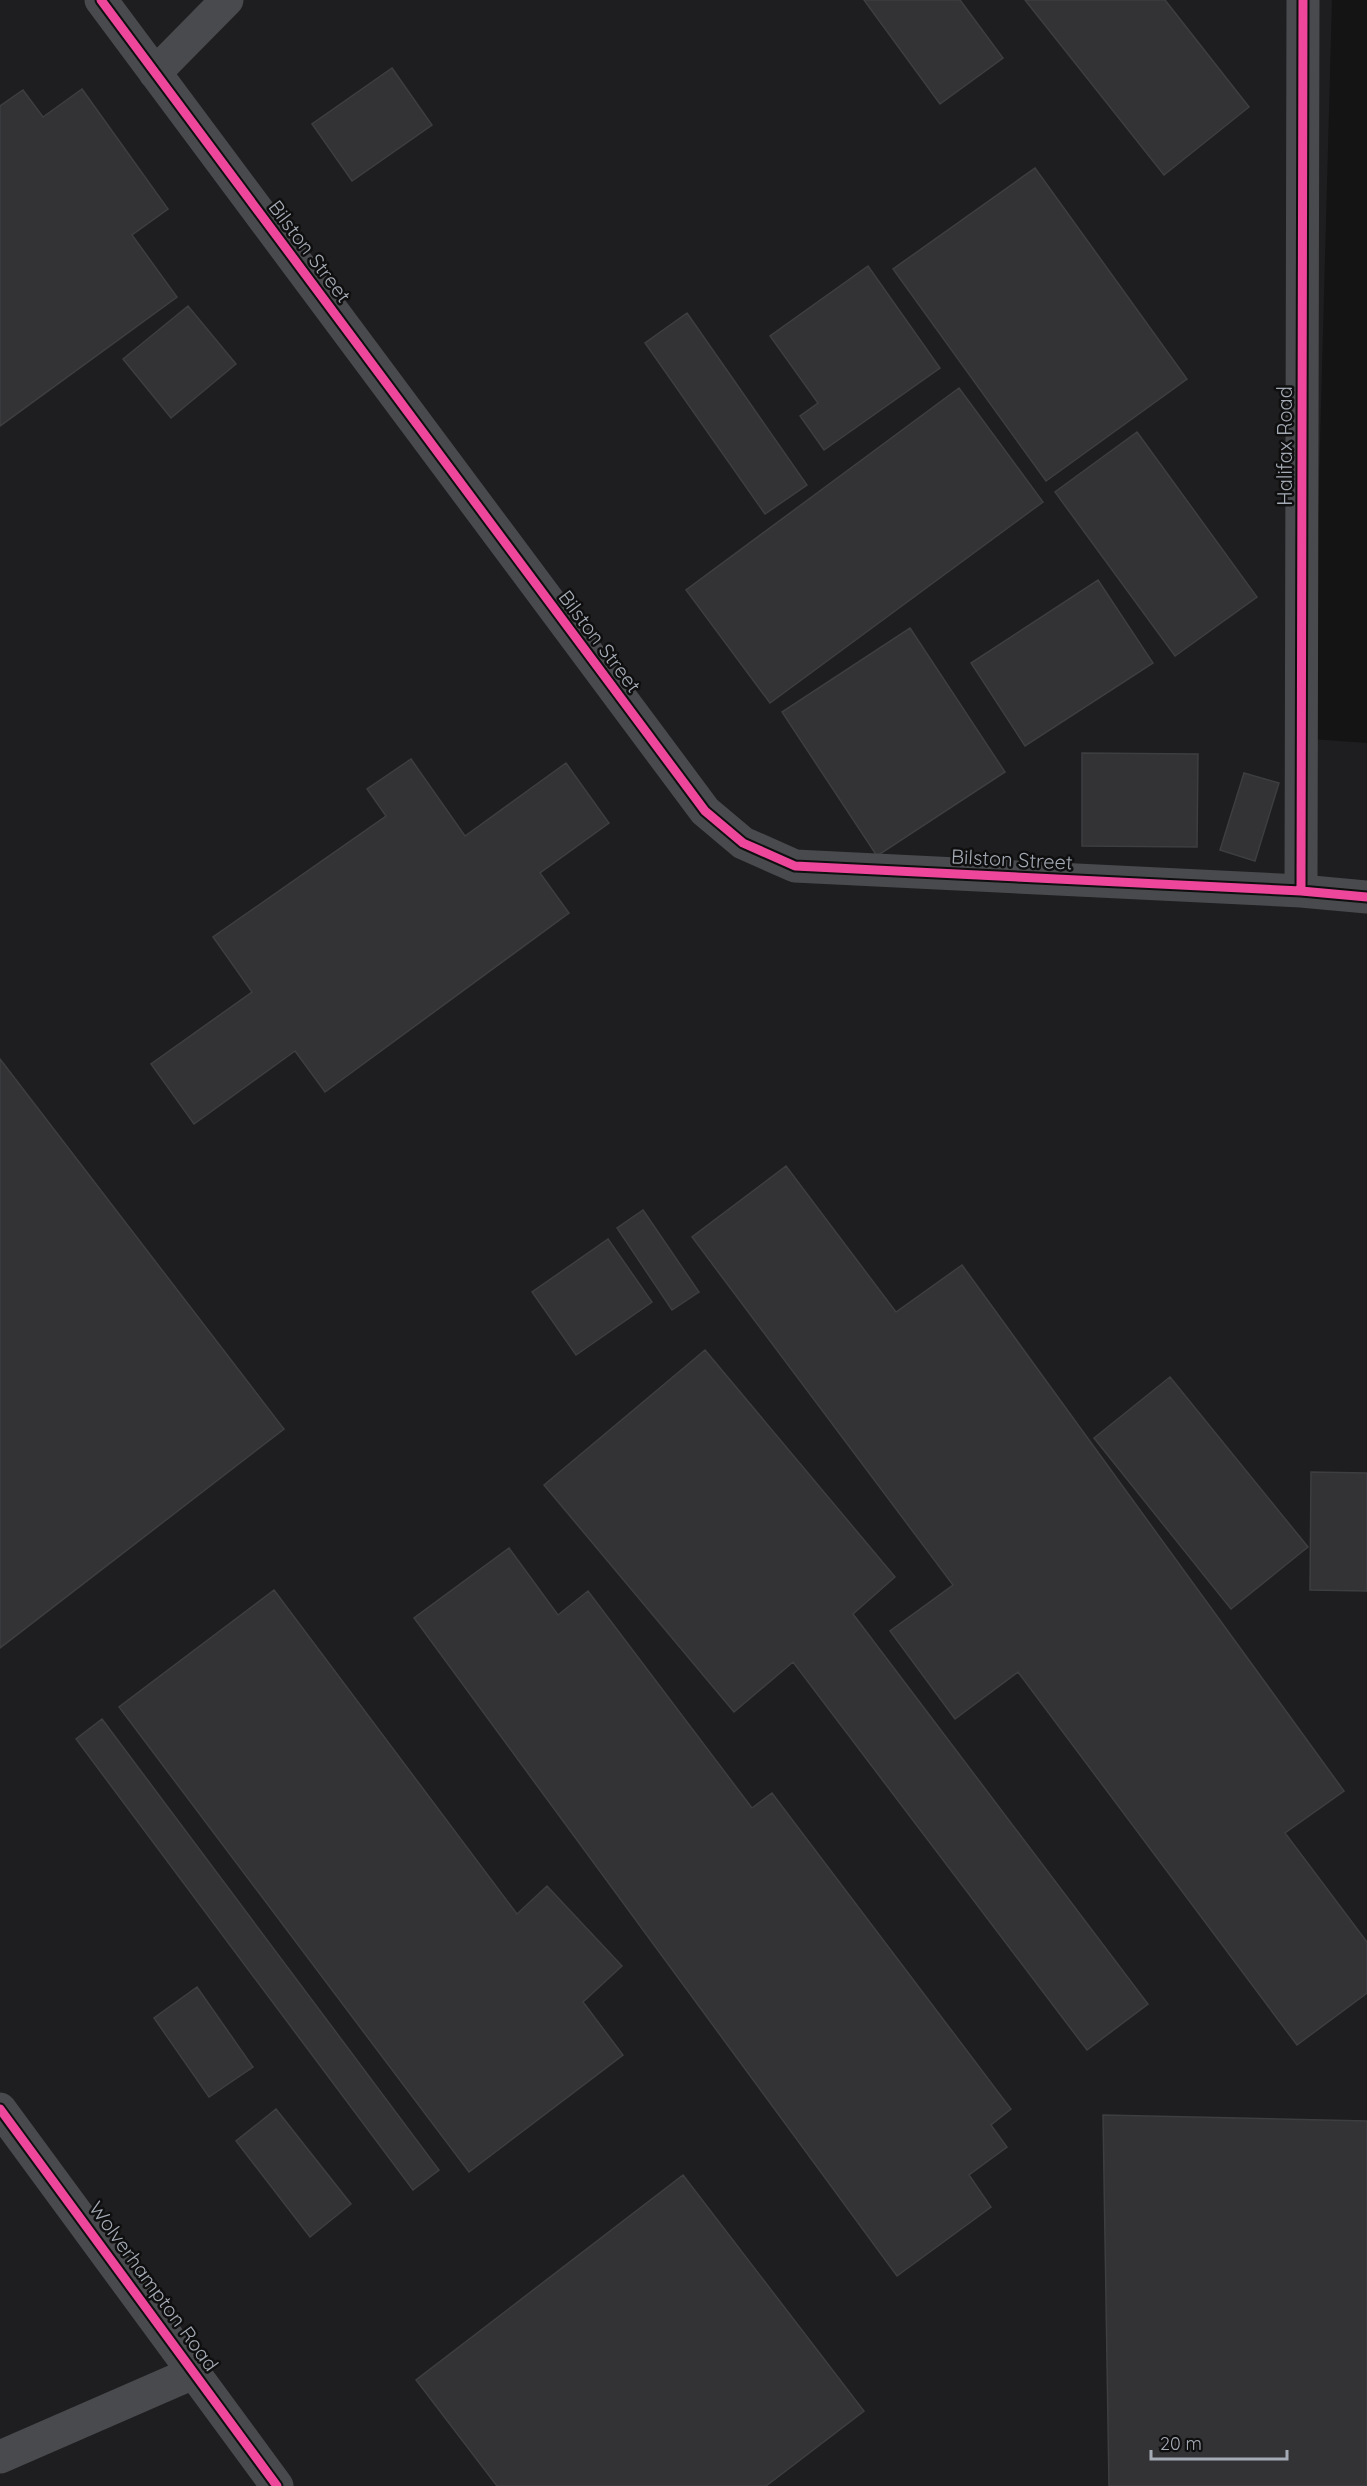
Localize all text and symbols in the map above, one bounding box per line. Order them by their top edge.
street label: Bilston Street [263,195,357,307]
street label: Halifax Road [1272,386,1297,506]
street label: Bilston Street [553,585,647,697]
street label: Bilston Street [951,843,1074,875]
street label: Wolverhampton Road [84,2196,224,2376]
scale bar [1151,2423,1288,2461]
text: 20 m [1160,2432,1202,2455]

